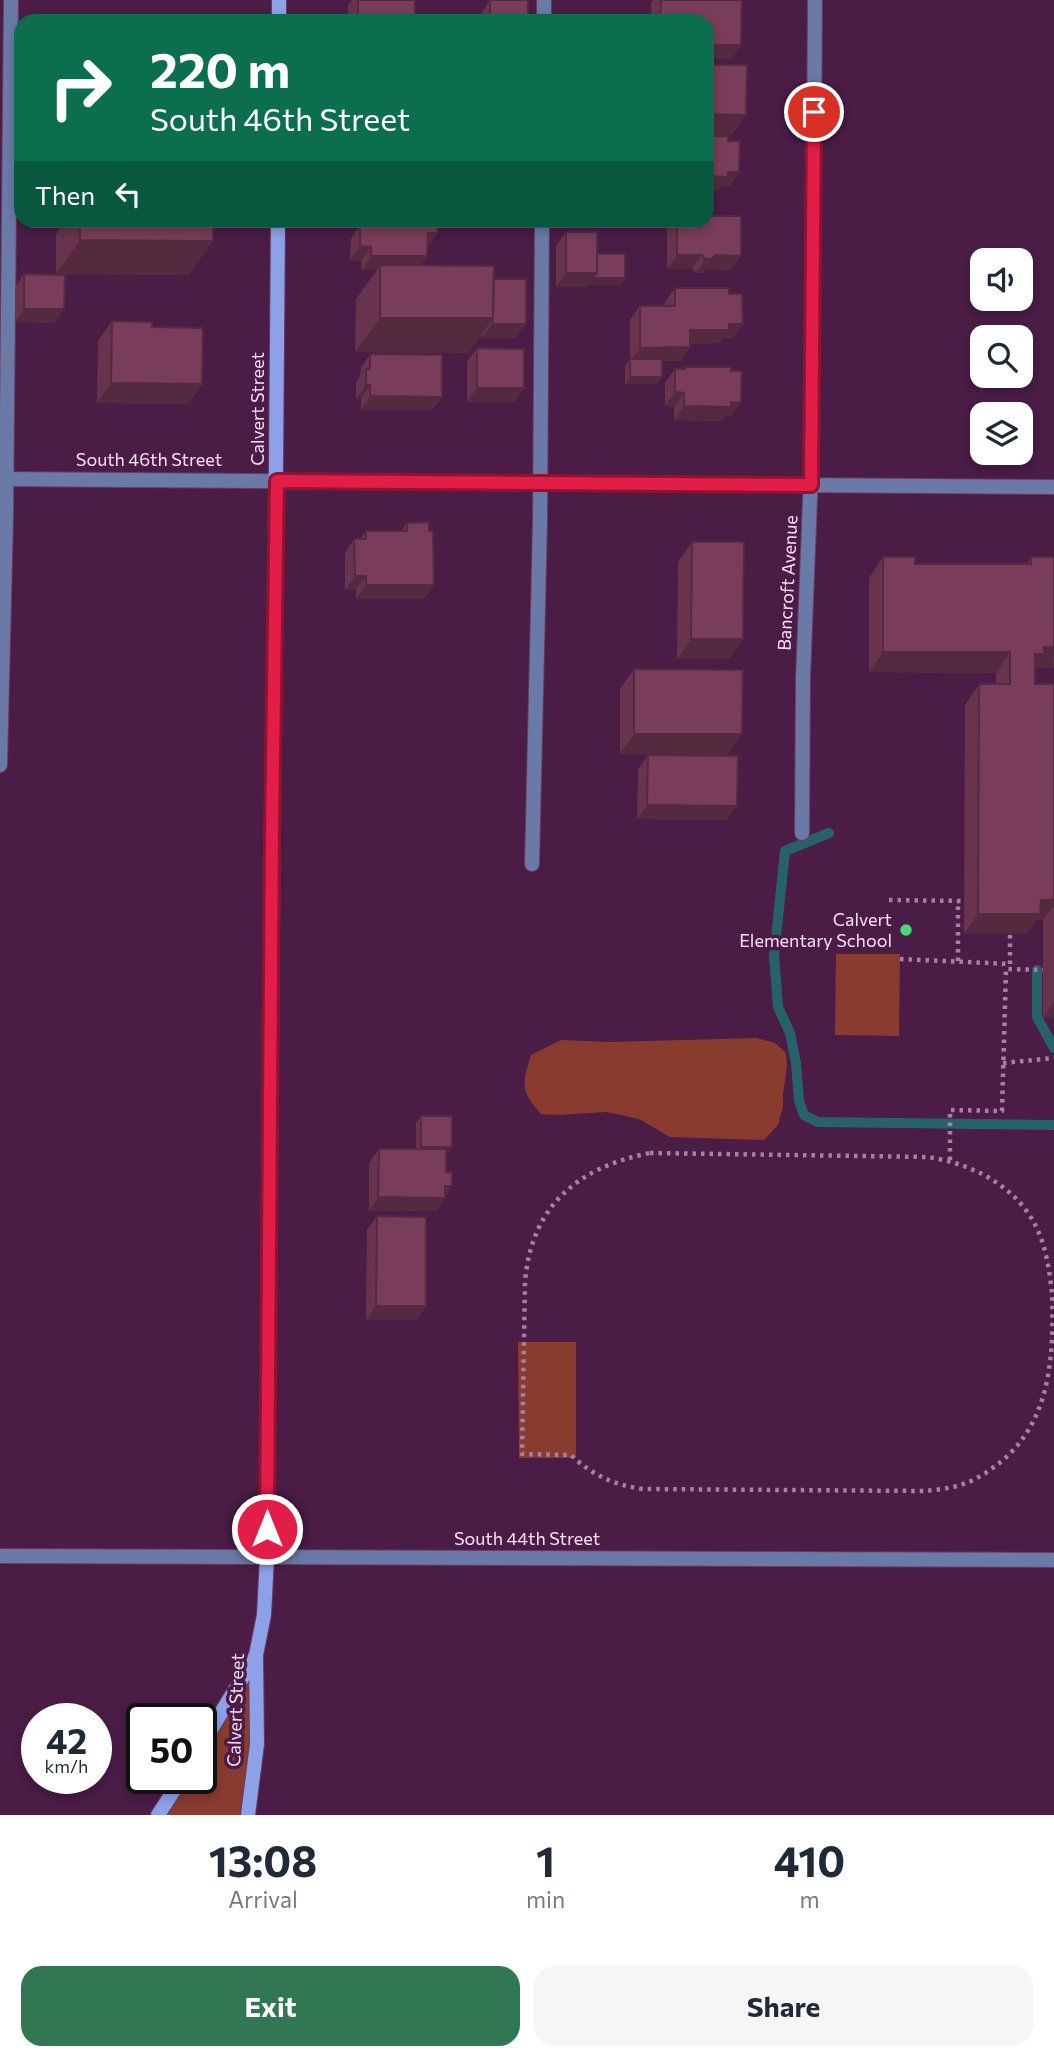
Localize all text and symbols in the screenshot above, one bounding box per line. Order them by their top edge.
text: 220 m [150,38,290,98]
icon: right [35,42,126,133]
pin [784,82,844,142]
icon: arrive [795,93,833,131]
text: South 46th Street [150,98,410,138]
icon: left [109,175,147,213]
text: Then [35,179,95,210]
map controls [970,248,1033,465]
button: sound [970,248,1033,311]
button: search [970,325,1033,388]
street label: Calvert Street [246,352,268,466]
button: layers [970,402,1033,465]
street label: South 46th Street [76,448,222,470]
street label: Bancroft Avenue [772,515,802,651]
place label: Calvert Elementary School [739,908,892,951]
marker: Calvert Elementary School [898,922,914,938]
position arrow [230,1492,304,1566]
street label: South 44th Street [454,1527,600,1549]
street label: Calvert Street [222,1653,248,1767]
speed limit sign: 50 [126,1703,217,1794]
text: 42 [46,1718,87,1761]
text: km/h [45,1755,88,1777]
text: 13:08 [209,1834,317,1886]
text: 1 [536,1834,555,1886]
text: 410 [774,1834,845,1886]
text: Arrival [228,1885,298,1913]
text: min [526,1885,565,1913]
text: m [800,1885,820,1913]
button: Exit [21,1966,520,2046]
button: Share [534,1966,1033,2046]

